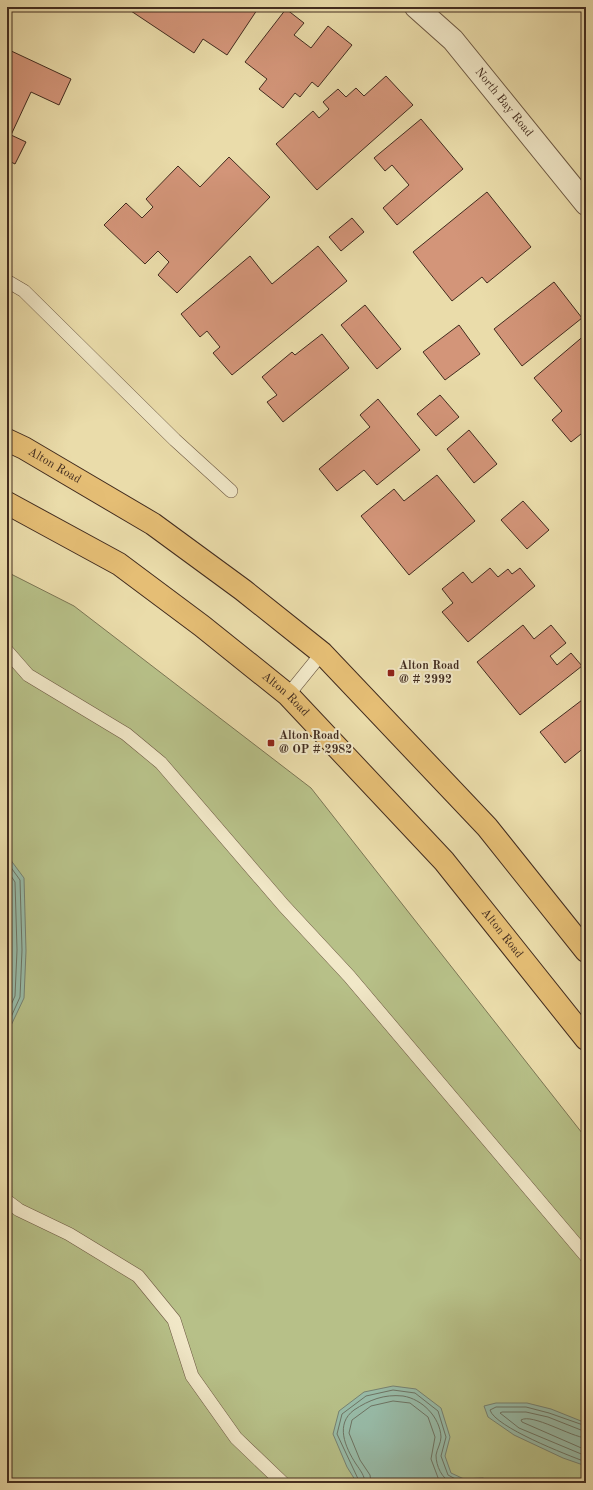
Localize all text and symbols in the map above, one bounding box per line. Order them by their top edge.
street label: North Bay Road [472,66,535,139]
street label: Alton Road [26,446,83,486]
place label: Alton Road @ # 2992 [399,660,460,686]
marker: Alton Road @ # 2992 [386,668,396,678]
street label: Alton Road [259,670,311,719]
place label: Alton Road @ OP # 2982 [279,730,352,756]
marker: Alton Road @ OP # 2982 [266,738,276,748]
street label: Alton Road [479,907,525,960]

